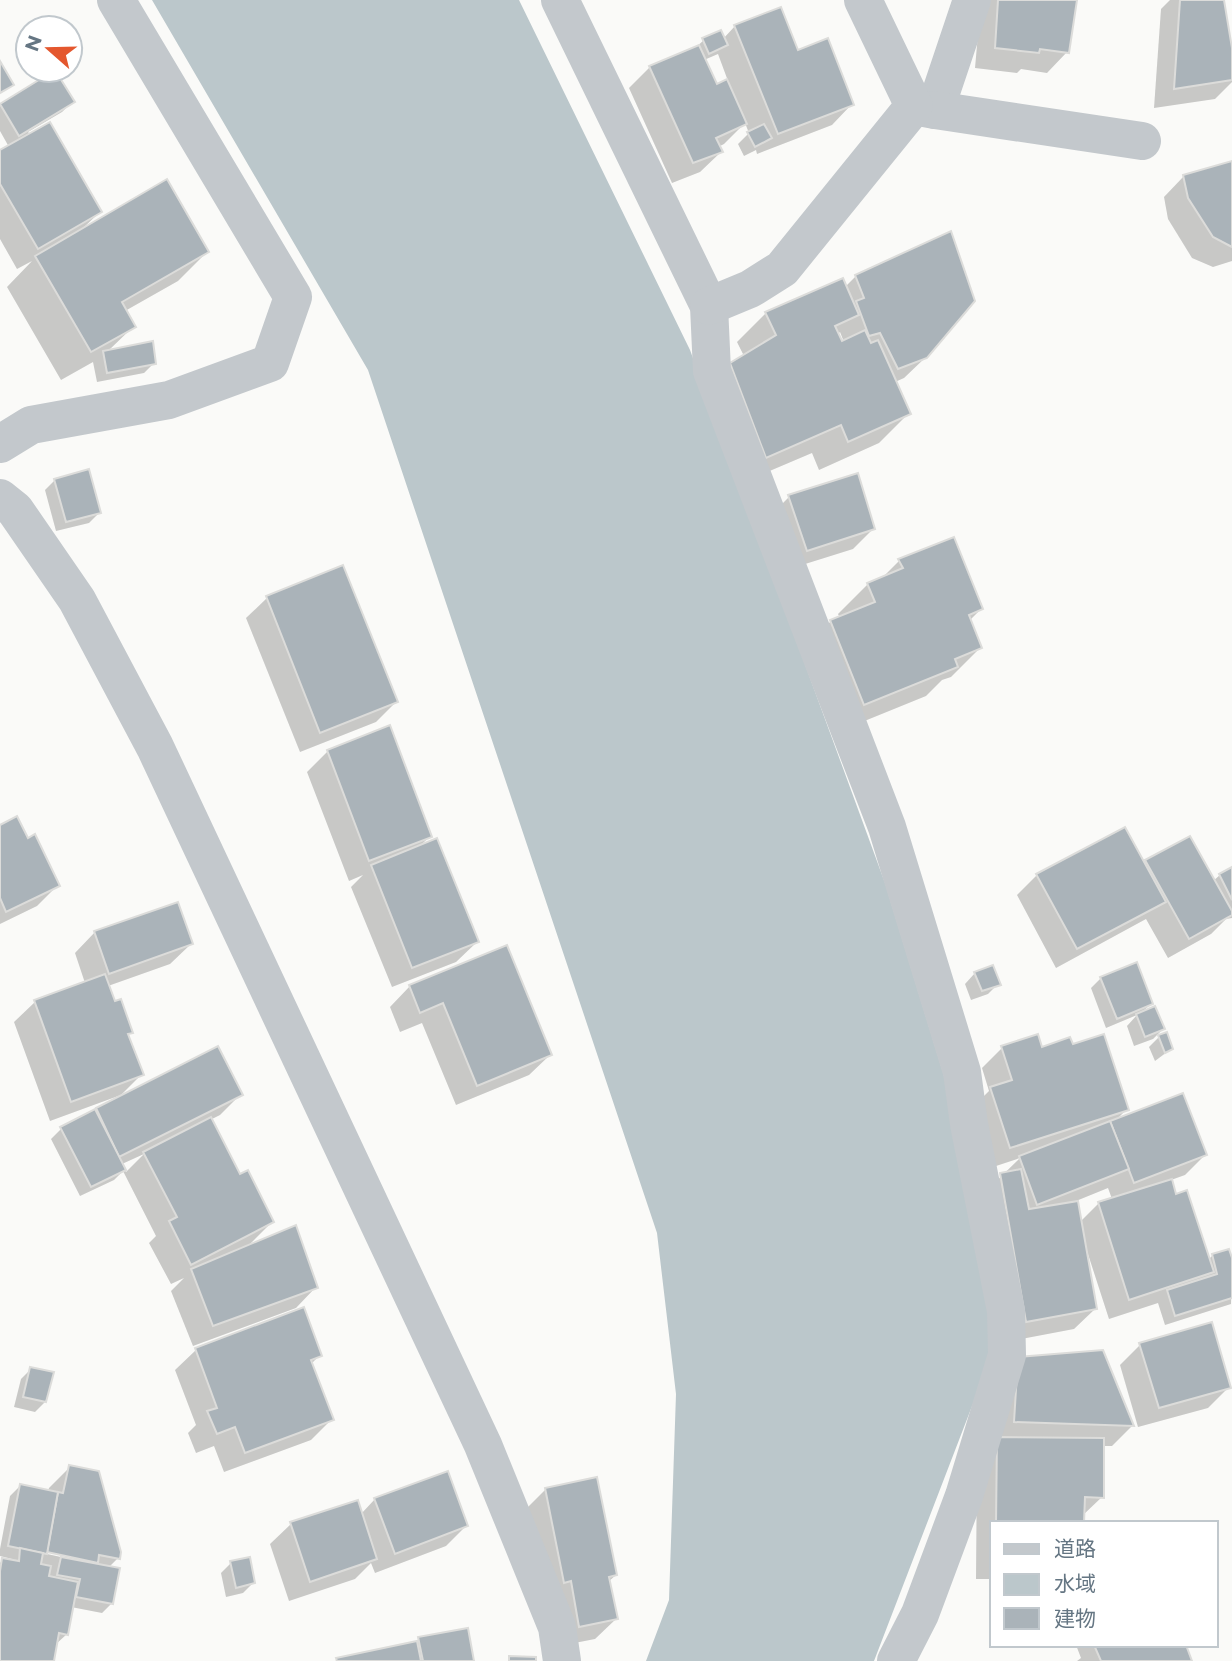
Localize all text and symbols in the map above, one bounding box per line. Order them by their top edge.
north arrow [14,14,84,84]
text: N [20,32,47,55]
legend [990,1521,1218,1647]
text: 道路 [1054,1536,1096,1561]
text: 水域 [1054,1571,1096,1596]
text: 建物 [1054,1606,1096,1631]

